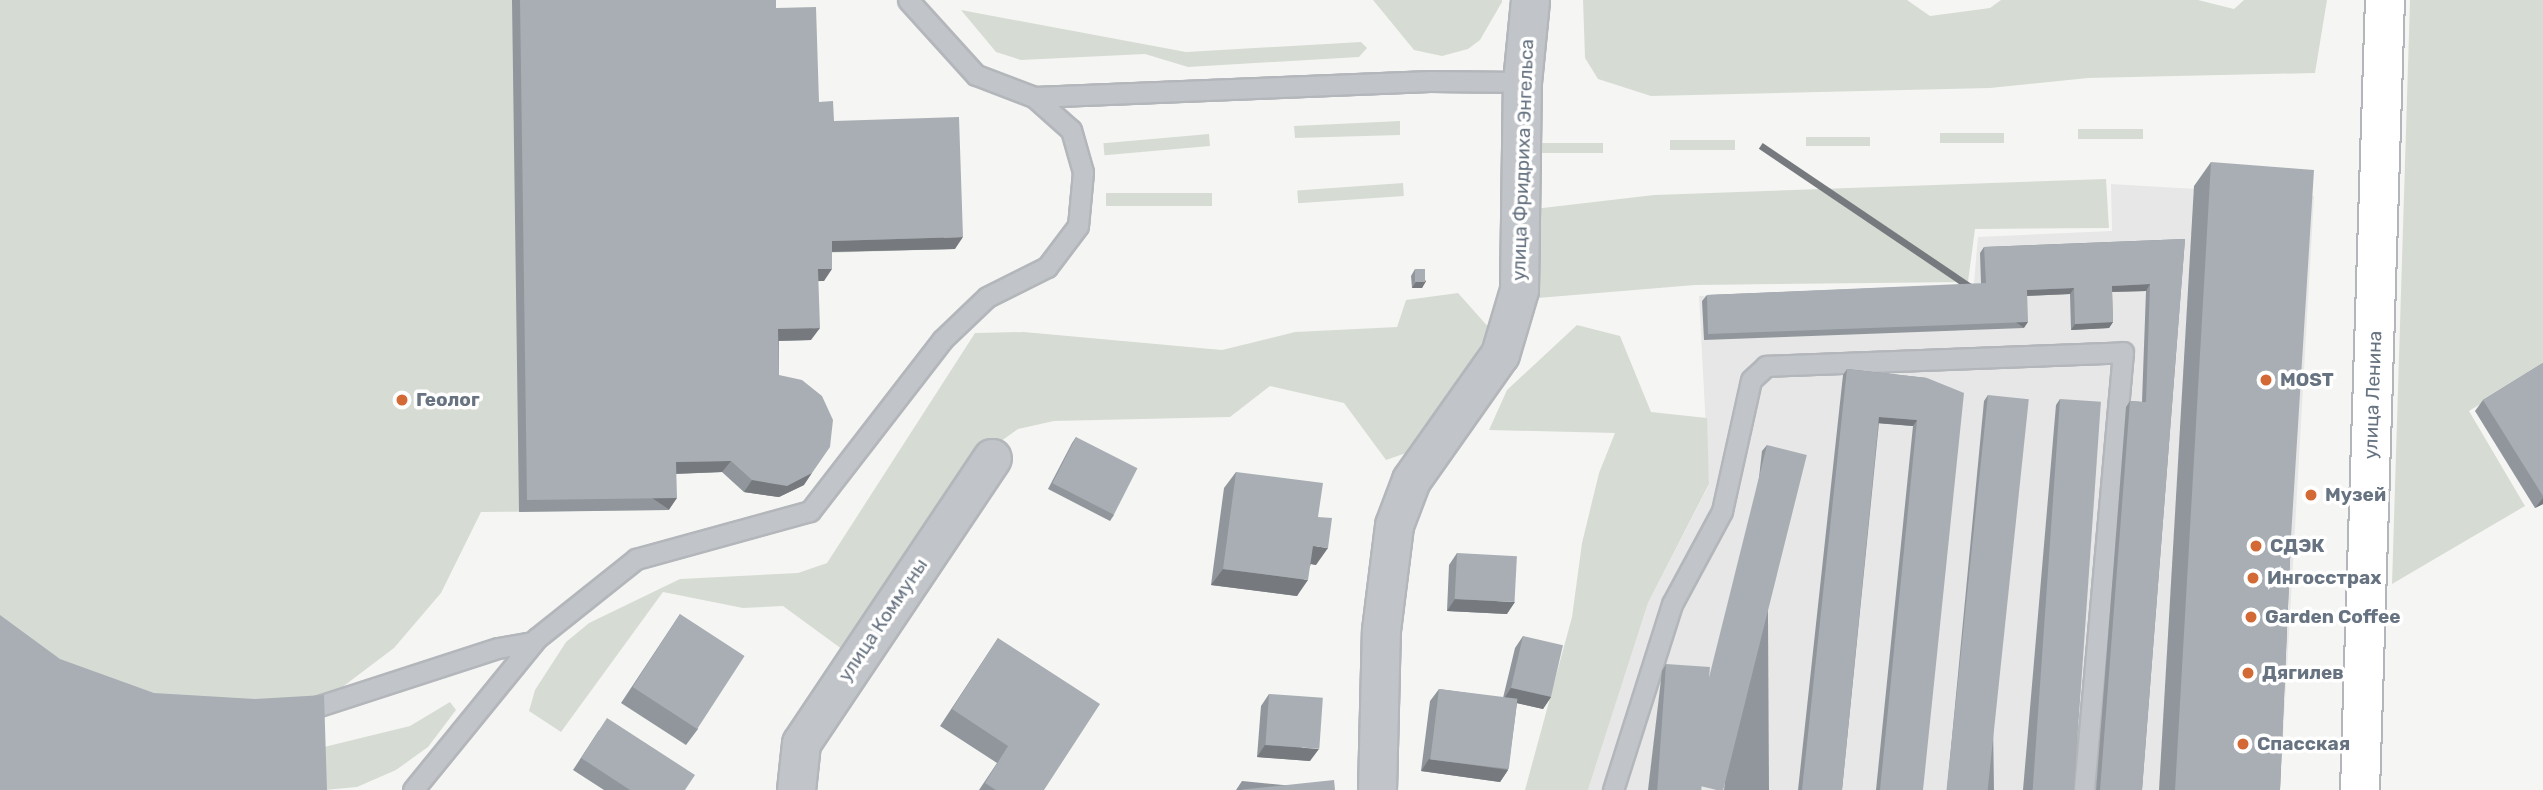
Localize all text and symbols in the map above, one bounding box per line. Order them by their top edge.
street label: улица Фридриха Энгельса [1507,39,1539,281]
street label: улица Ленина [2359,330,2387,460]
place label: MOST [2280,369,2334,391]
marker: MOST [2258,372,2274,388]
place label: Геолог [416,389,480,411]
marker: Геолог [394,392,410,408]
place label: Музей [2325,484,2386,506]
marker: Музей [2303,487,2319,503]
place label: СДЭК [2270,535,2325,557]
marker: СДЭК [2248,538,2264,554]
street label: улица Коммуны [834,554,932,686]
place label: Ингосстрах [2267,567,2381,589]
marker: Ингосстрах [2245,570,2261,586]
place label: Garden Coffee [2265,606,2401,628]
marker: Garden Coffee [2243,609,2259,625]
place label: Дягилев [2262,662,2344,684]
marker: Дягилев [2240,665,2256,681]
place label: Спасская [2257,733,2350,755]
marker: Спасская [2235,736,2251,752]

